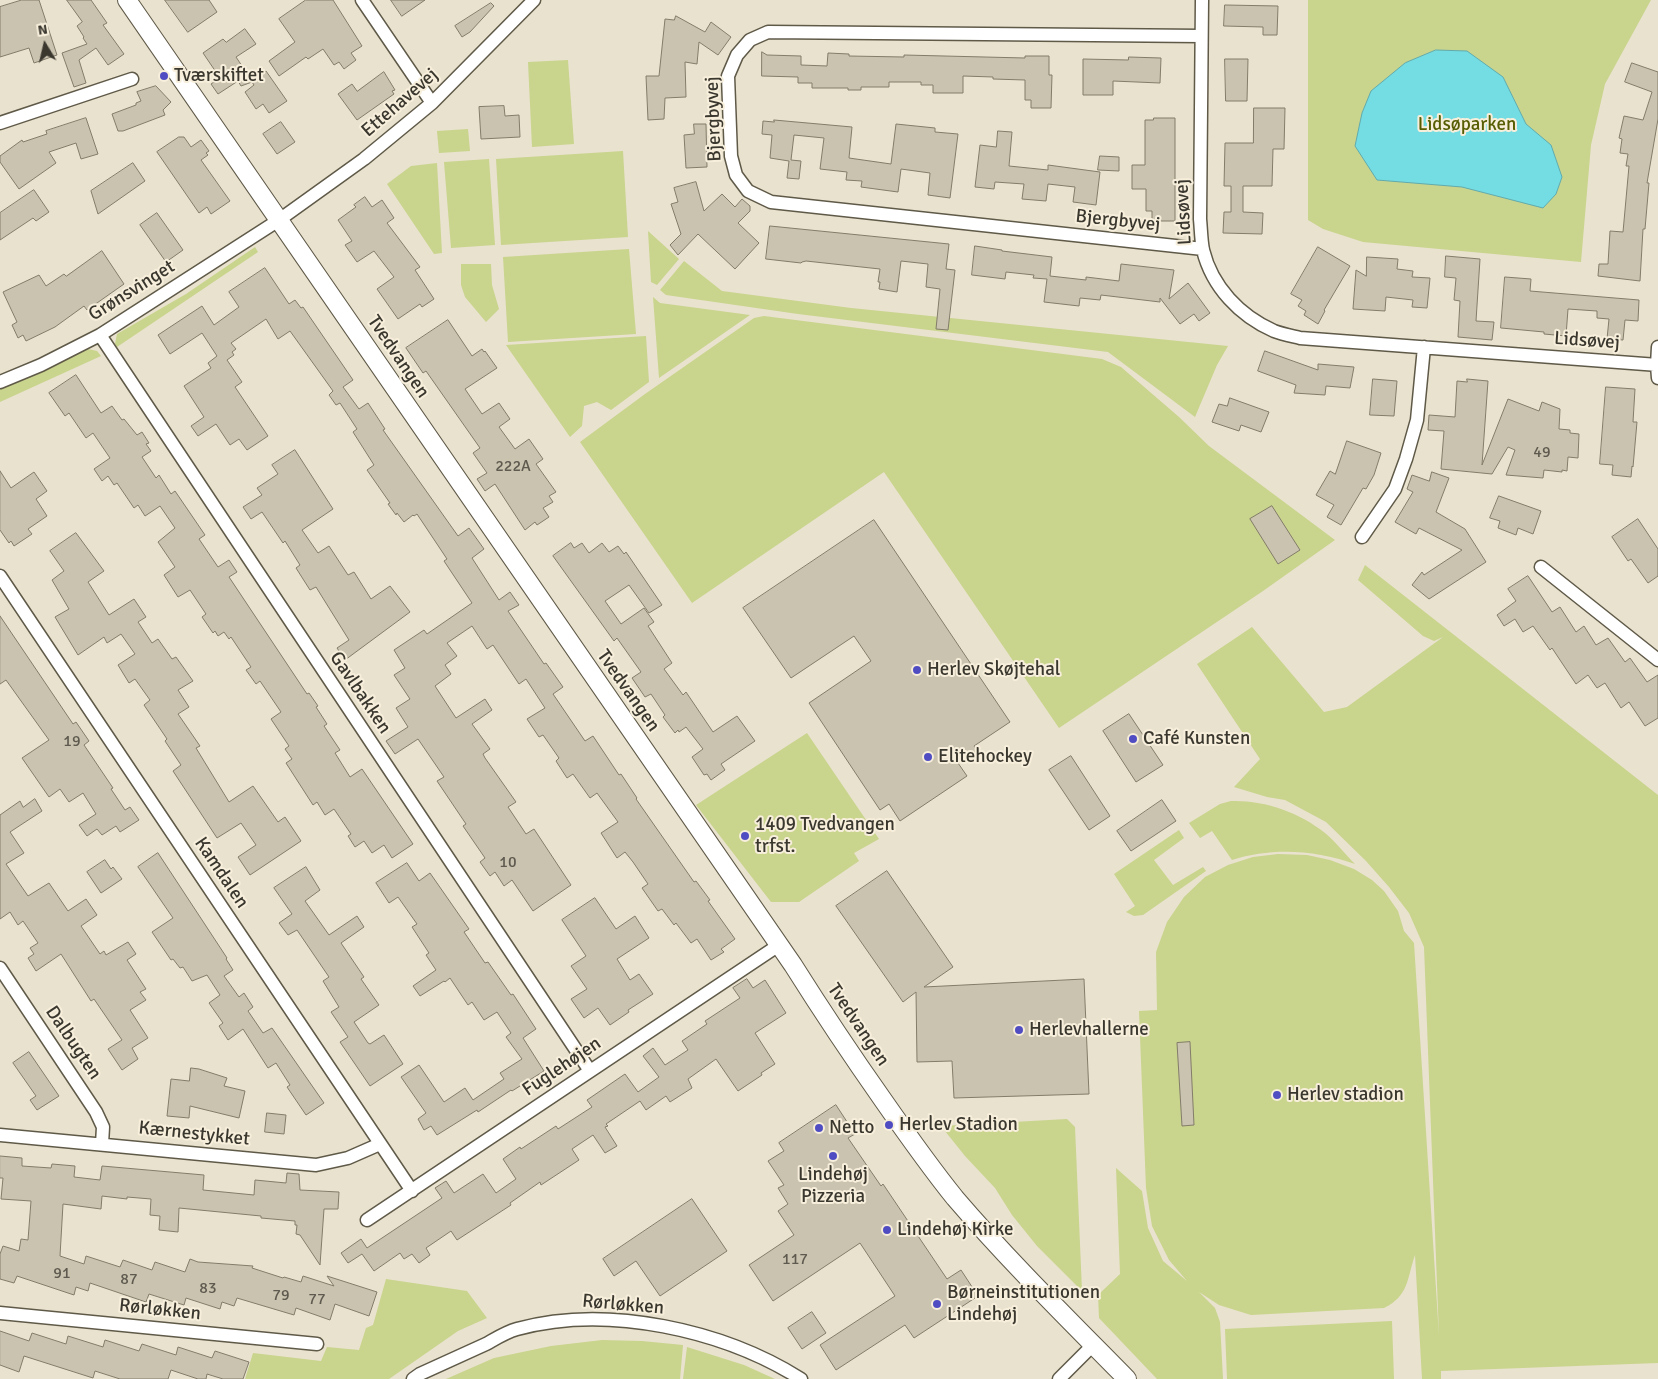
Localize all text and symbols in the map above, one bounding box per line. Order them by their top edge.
north arrow [20,20,70,70]
text: N [36,21,49,39]
street label: Ettehavevej [357,64,443,142]
place label: Tværskiftet [174,65,264,87]
marker: Tværskiftet [158,70,170,82]
street label: Bjergbyvej [701,76,727,162]
park label: Lidsøparken [1418,114,1516,136]
street label: Lidsøvej [1171,178,1197,246]
street label: Bjergbyvej [1074,205,1162,237]
street label: Grønsvinget [85,255,179,327]
street label: Tvedvangen [362,311,434,403]
street label: Lidsøvej [1553,327,1621,355]
house number: 49 [1533,443,1551,463]
house number: 222A [495,457,531,477]
street label: Tvedvangen [591,646,665,736]
street label: Gavlbakken [324,648,396,738]
place label: Herlev Skøjtehal [927,659,1060,681]
marker: Herlev Skøjtehal [911,664,923,676]
place label: Café Kunsten [1143,728,1250,750]
house number: 19 [63,732,81,752]
marker: Café Kunsten [1127,733,1139,745]
place label: Elitehockey [938,746,1032,768]
marker: Elitehockey [922,751,934,763]
place label: 1409 Tvedvangen trfst. [755,814,895,858]
marker: 1409 Tvedvangen trfst. [739,830,751,842]
street label: Kamdalen [189,833,253,913]
house number: 10 [499,853,517,873]
street label: Tvedvangen [822,979,894,1071]
street label: Dalbugten [40,1002,106,1084]
place label: Herlevhallerne [1029,1019,1149,1041]
marker: Herlevhallerne [1013,1024,1025,1036]
street label: Fuglehøjen [518,1032,606,1102]
place label: Herlev stadion [1287,1084,1404,1106]
marker: Herlev stadion [1271,1089,1283,1101]
place label: Herlev Stadion [899,1114,1018,1136]
street label: Kærnestykket [137,1117,251,1151]
place label: Netto [829,1117,874,1139]
marker: Herlev Stadion [883,1119,895,1131]
marker: Netto [813,1122,825,1134]
marker: Lindehøj Pizzeria [827,1150,839,1162]
place label: Lindehøj Pizzeria [798,1164,868,1208]
place label: Lindehøj Kirke [897,1219,1014,1241]
marker: Lindehøj Kirke [881,1224,893,1236]
house number: 117 [782,1250,808,1270]
house number: 91 [53,1264,71,1284]
house number: 87 [120,1270,138,1290]
house number: 83 [199,1279,217,1299]
place label: Børneinstitutionen Lindehøj [947,1282,1100,1326]
house number: 79 [272,1286,290,1306]
house number: 77 [308,1290,326,1310]
street label: Rørløkken [581,1290,665,1320]
street label: Rørløkken [118,1294,202,1326]
marker: Børneinstitutionen Lindehøj [931,1298,943,1310]

